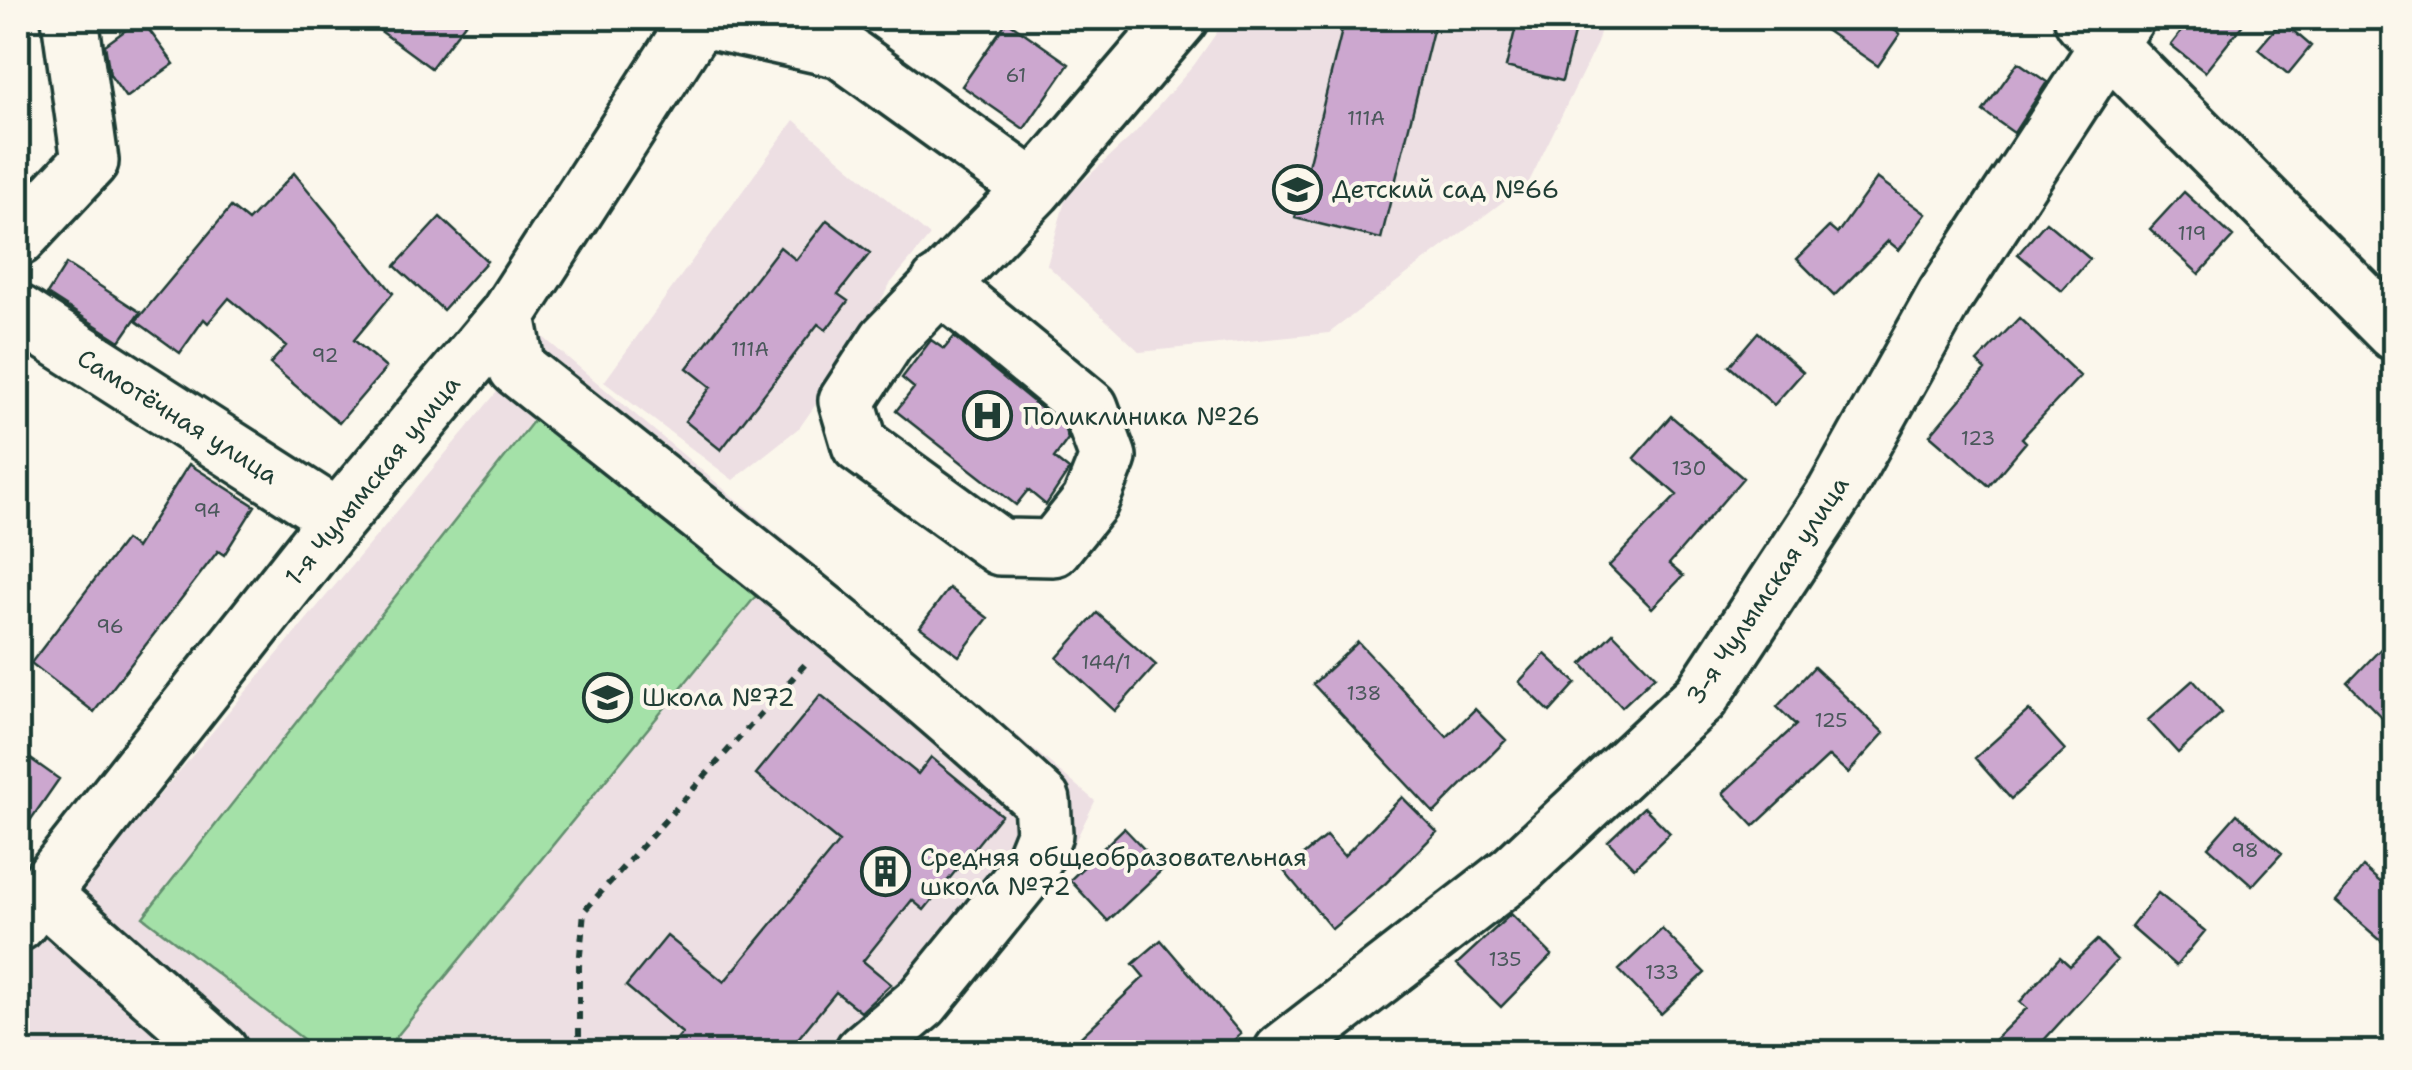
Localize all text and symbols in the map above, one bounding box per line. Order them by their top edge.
house number: 61 [1006,62,1026,88]
house number: 111А [1347,105,1385,131]
school or university icon: Детский сад №66 [1271,163,1323,215]
place label: Детский сад №66 [1332,172,1559,206]
house number: 119 [2177,220,2207,246]
house number: 111А [731,336,769,362]
street label: Самотёчная улица [71,340,285,492]
house number: 92 [312,342,339,368]
street label: 1-я Чулымская улица [276,367,468,592]
hospital icon: Поликлиника №26 [962,390,1014,442]
place label: Поликлиника №26 [1023,399,1260,433]
house number: 123 [1961,425,1995,451]
house number: 130 [1671,455,1707,481]
street label: 3-я Чулымская улица [1678,469,1857,711]
house number: 94 [193,497,221,523]
house number: 96 [96,613,124,639]
house number: 144/1 [1081,649,1131,675]
school or university icon: Школа №72 [581,671,633,723]
place label: Школа №72 [642,680,795,714]
house number: 138 [1347,680,1381,706]
house number: 125 [1814,707,1848,733]
house number: 98 [2231,837,2259,863]
place label: Средняя общеобразовательная школа №72 [920,840,1307,903]
building icon: Средняя общеобразовательная школа №72 [859,845,911,897]
house number: 135 [1488,946,1522,972]
house number: 133 [1645,959,1679,985]

